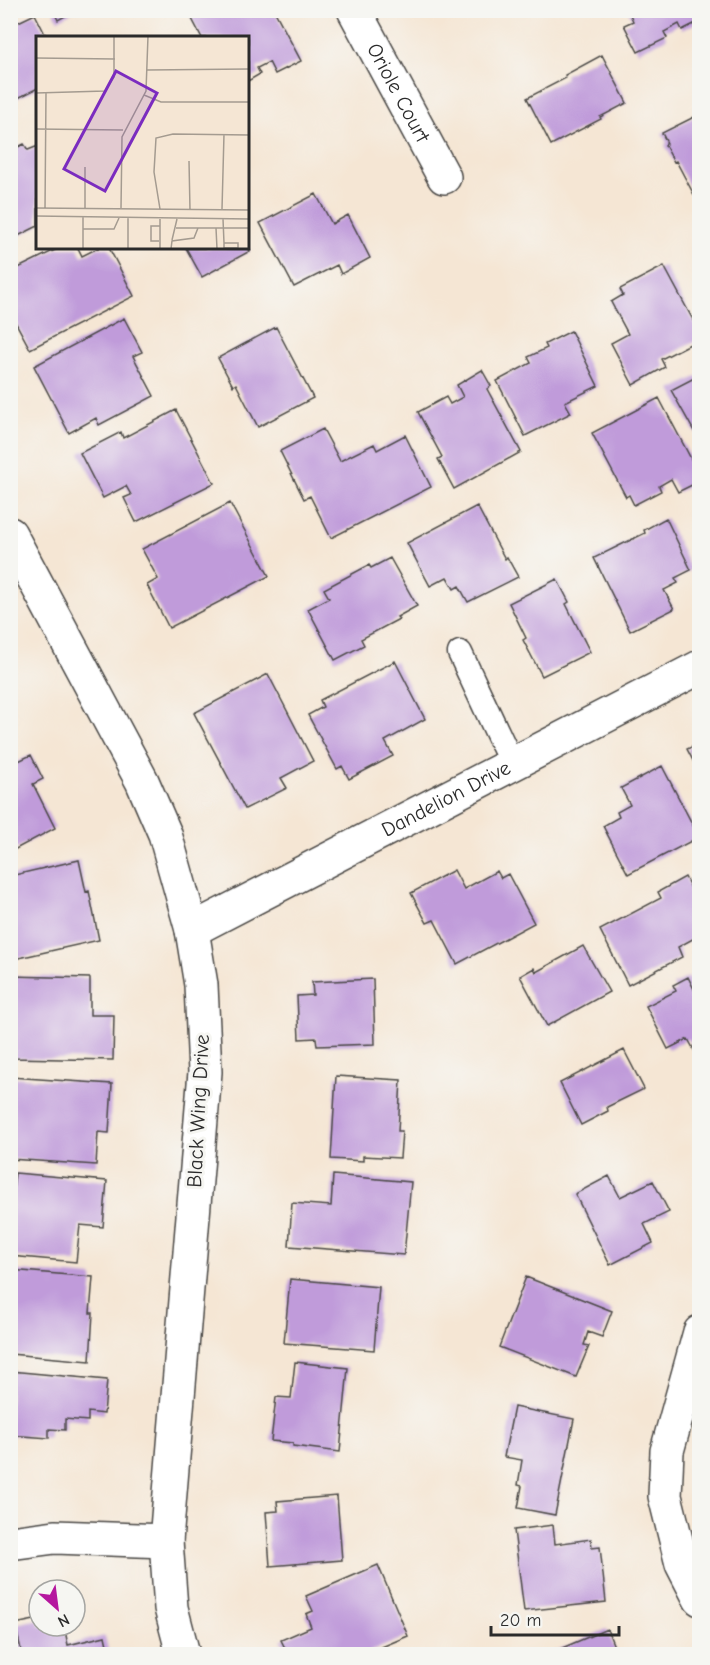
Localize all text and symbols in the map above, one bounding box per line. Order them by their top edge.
inset map [36,36,249,249]
street label: Oriole Court [362,39,435,147]
street label: Dandelion Drive [378,755,514,842]
street label: Black Wing Drive [182,1034,214,1188]
north arrow [27,1578,87,1638]
scale bar [491,1599,618,1637]
text: N [55,1610,72,1631]
text: 20 m [500,1610,541,1631]

